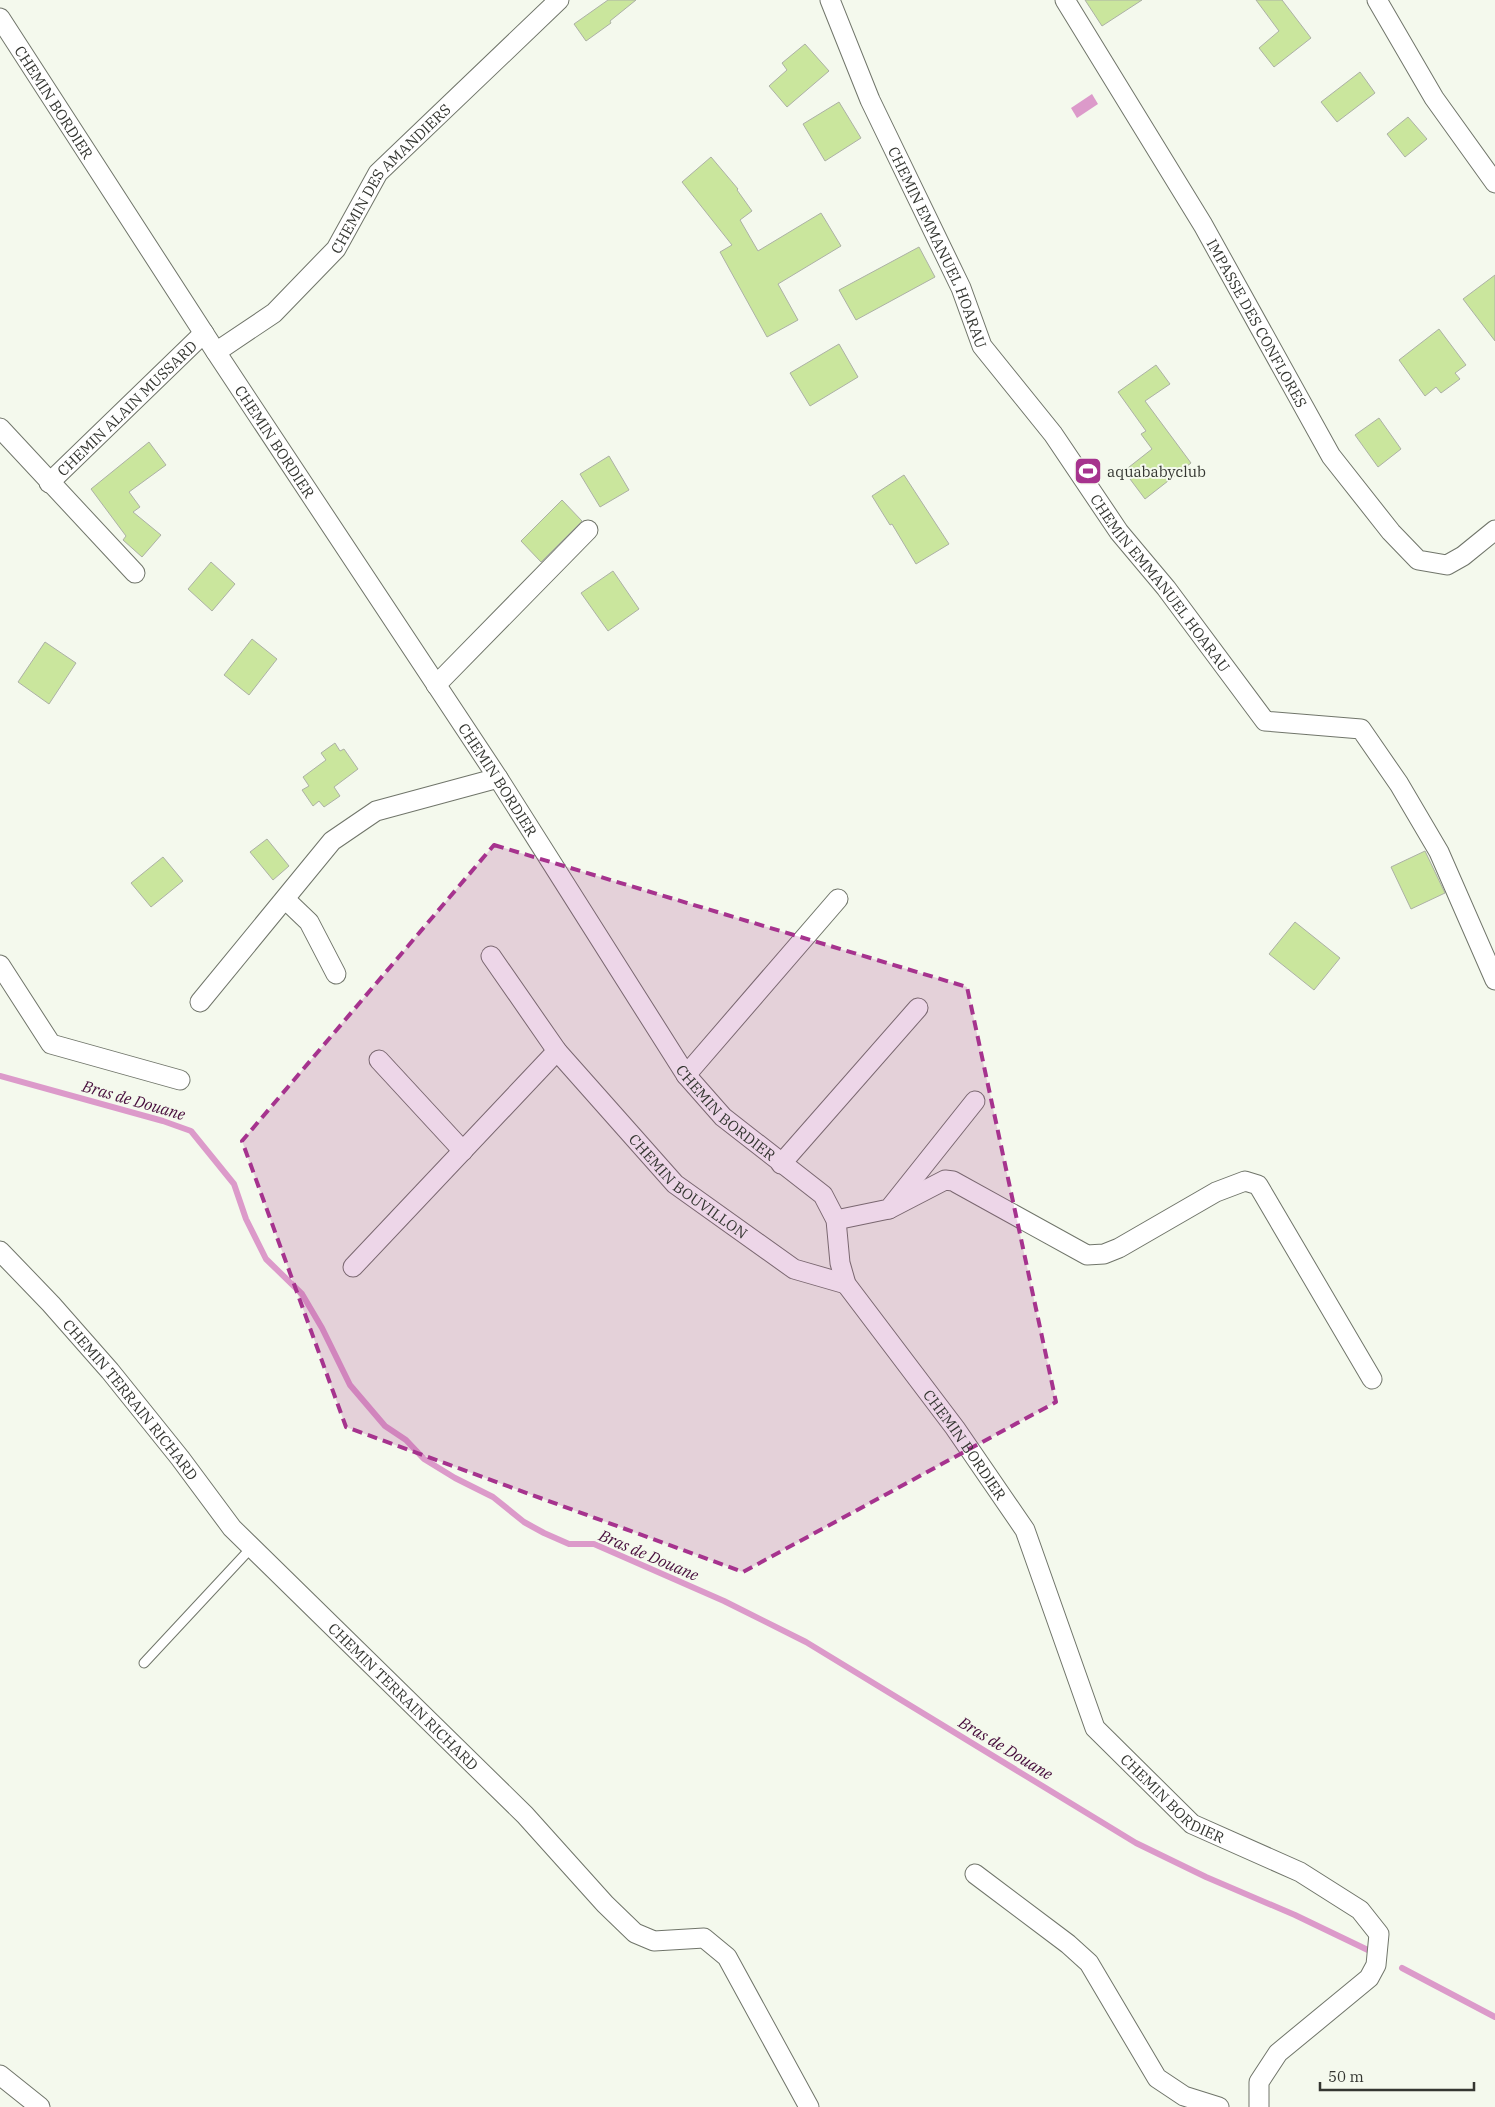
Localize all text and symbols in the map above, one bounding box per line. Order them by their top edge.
street label: CHEMIN BORDIER [11,42,98,162]
street label: CHEMIN DES AMANDIERS [326,99,454,257]
street label: CHEMIN EMMANUEL HOARAU [884,143,991,350]
street label: IMPASSE DES CONFLORES [1203,235,1312,411]
street label: CHEMIN ALAIN MUSSARD [53,336,200,480]
street label: CHEMIN BORDIER [231,382,319,501]
sports icon: aquababyclub [1073,456,1103,486]
place label: aquababyclub [1107,462,1206,481]
street label: CHEMIN EMMANUEL HOARAU [1087,490,1235,675]
street label: CHEMIN BORDIER [455,719,542,840]
street label: CHEMIN BORDIER [672,1061,780,1164]
water label: Bras de Douane [79,1075,188,1124]
street label: CHEMIN BOUVILLON [625,1130,752,1243]
street label: CHEMIN TERRAIN RICHARD [59,1315,203,1484]
street label: CHEMIN BORDIER [919,1385,1011,1503]
water label: Bras de Douane [595,1525,702,1585]
street label: CHEMIN TERRAIN RICHARD [325,1618,483,1774]
water label: Bras de Douane [954,1712,1057,1784]
street label: CHEMIN BORDIER [1117,1749,1227,1847]
scale bar [1320,2060,1474,2092]
text: 50 m [1328,2067,1364,2086]

